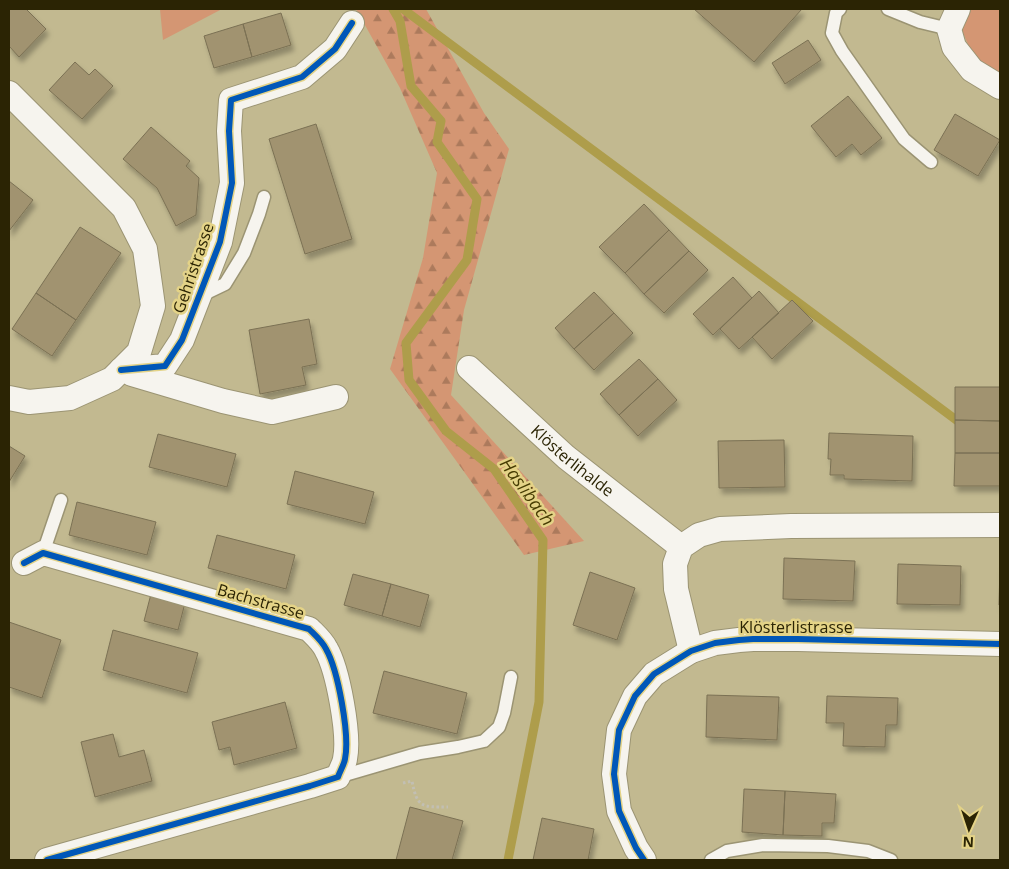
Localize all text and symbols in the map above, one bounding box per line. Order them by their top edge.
street label: Gehristrasse [167,220,219,316]
street label: Klösterlihalde [526,419,619,502]
water label: Haslibach [495,453,561,530]
street label: Bachstrasse [215,578,307,624]
street label: Klösterlistrasse [739,616,853,638]
north arrow [944,804,994,854]
text: N [962,833,974,852]

